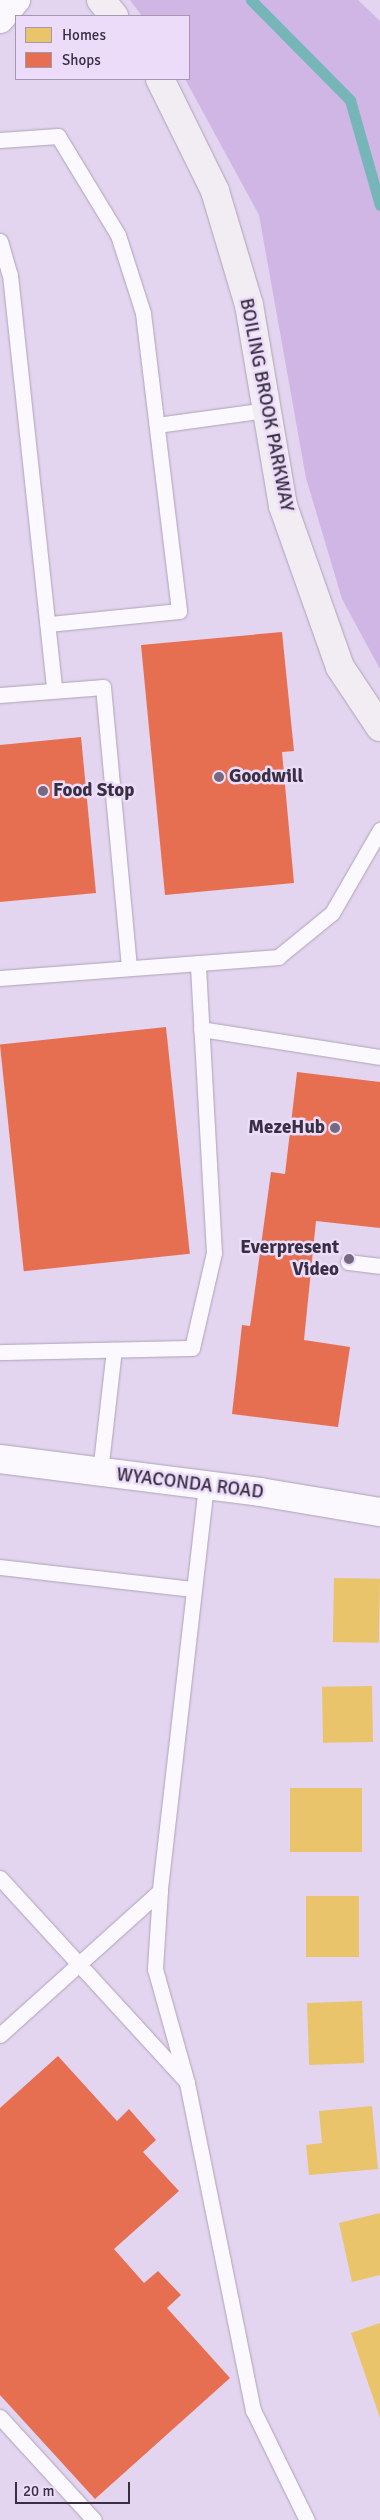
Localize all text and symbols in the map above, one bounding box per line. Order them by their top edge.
legend [15,15,190,80]
text: Homes [62,26,106,44]
text: Shops [62,51,101,69]
street label: BOILING BROOK PARKWAY [234,296,298,514]
place label: Goodwill [229,766,304,788]
marker: Goodwill [213,771,225,783]
place label: Food Stop [53,780,134,802]
marker: Food Stop [37,785,49,797]
place label: MezeHub [248,1117,325,1139]
marker: MezeHub [329,1122,341,1134]
place label: Everpresent Video [240,1237,339,1281]
marker: Everpresent Video [343,1253,355,1265]
street label: WYACONDA ROAD [115,1464,265,1504]
scale bar [18,2472,132,2504]
text: 20 m [23,2482,54,2500]

